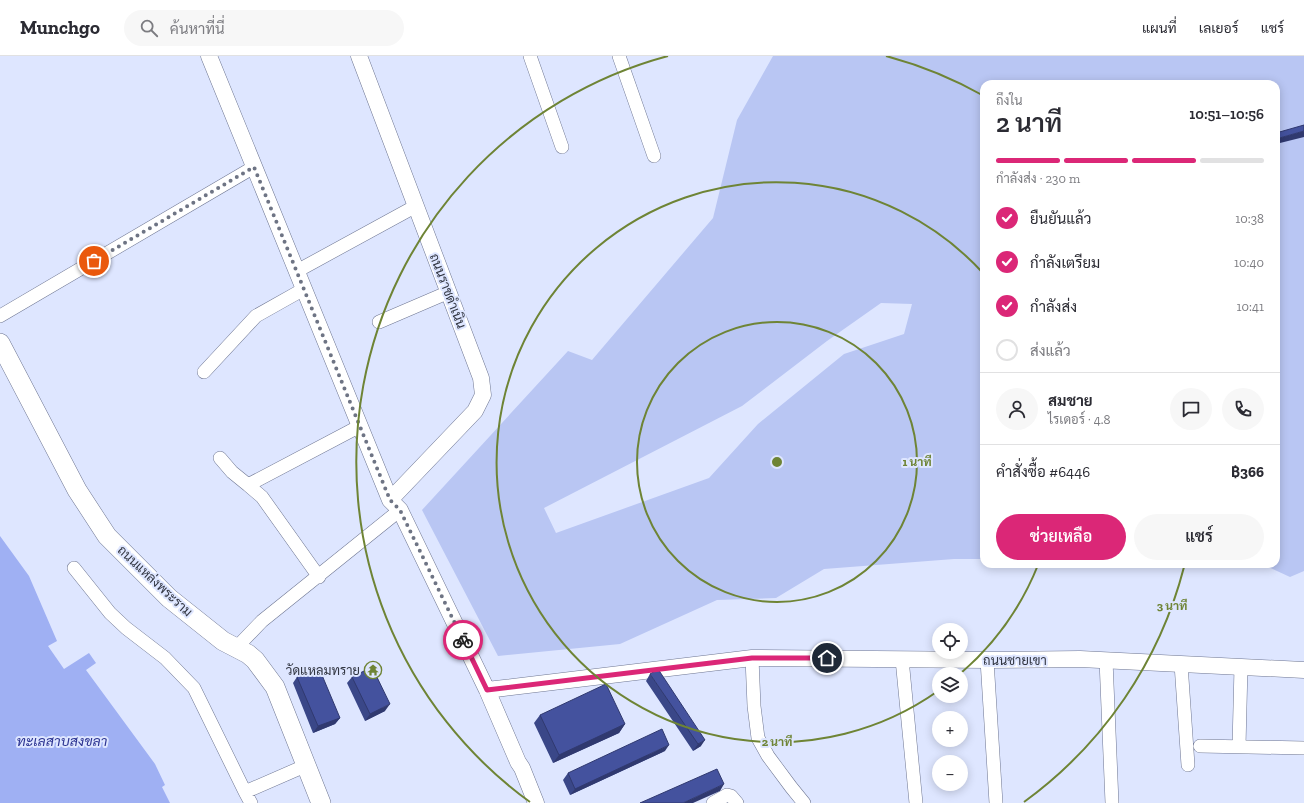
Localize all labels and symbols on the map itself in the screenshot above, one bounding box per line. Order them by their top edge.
pin [77,244,111,278]
street label: ถนนราชดำเนิน [427,251,470,331]
text: 1 นาที [902,454,932,469]
centre of rings [770,455,784,469]
street label: ถนนแหล่งพระราม [115,543,195,619]
text: 3 นาที [1157,598,1187,613]
courier [443,620,483,660]
pin [810,641,844,675]
street label: ถนนชายเขา [983,653,1047,668]
temple icon: วัดแหลมทราย [363,660,383,680]
place label: วัดแหลมทราย [286,663,360,678]
water label: ทะเลสาบสงขลา [17,733,108,750]
text: 2 นาที [762,734,792,749]

